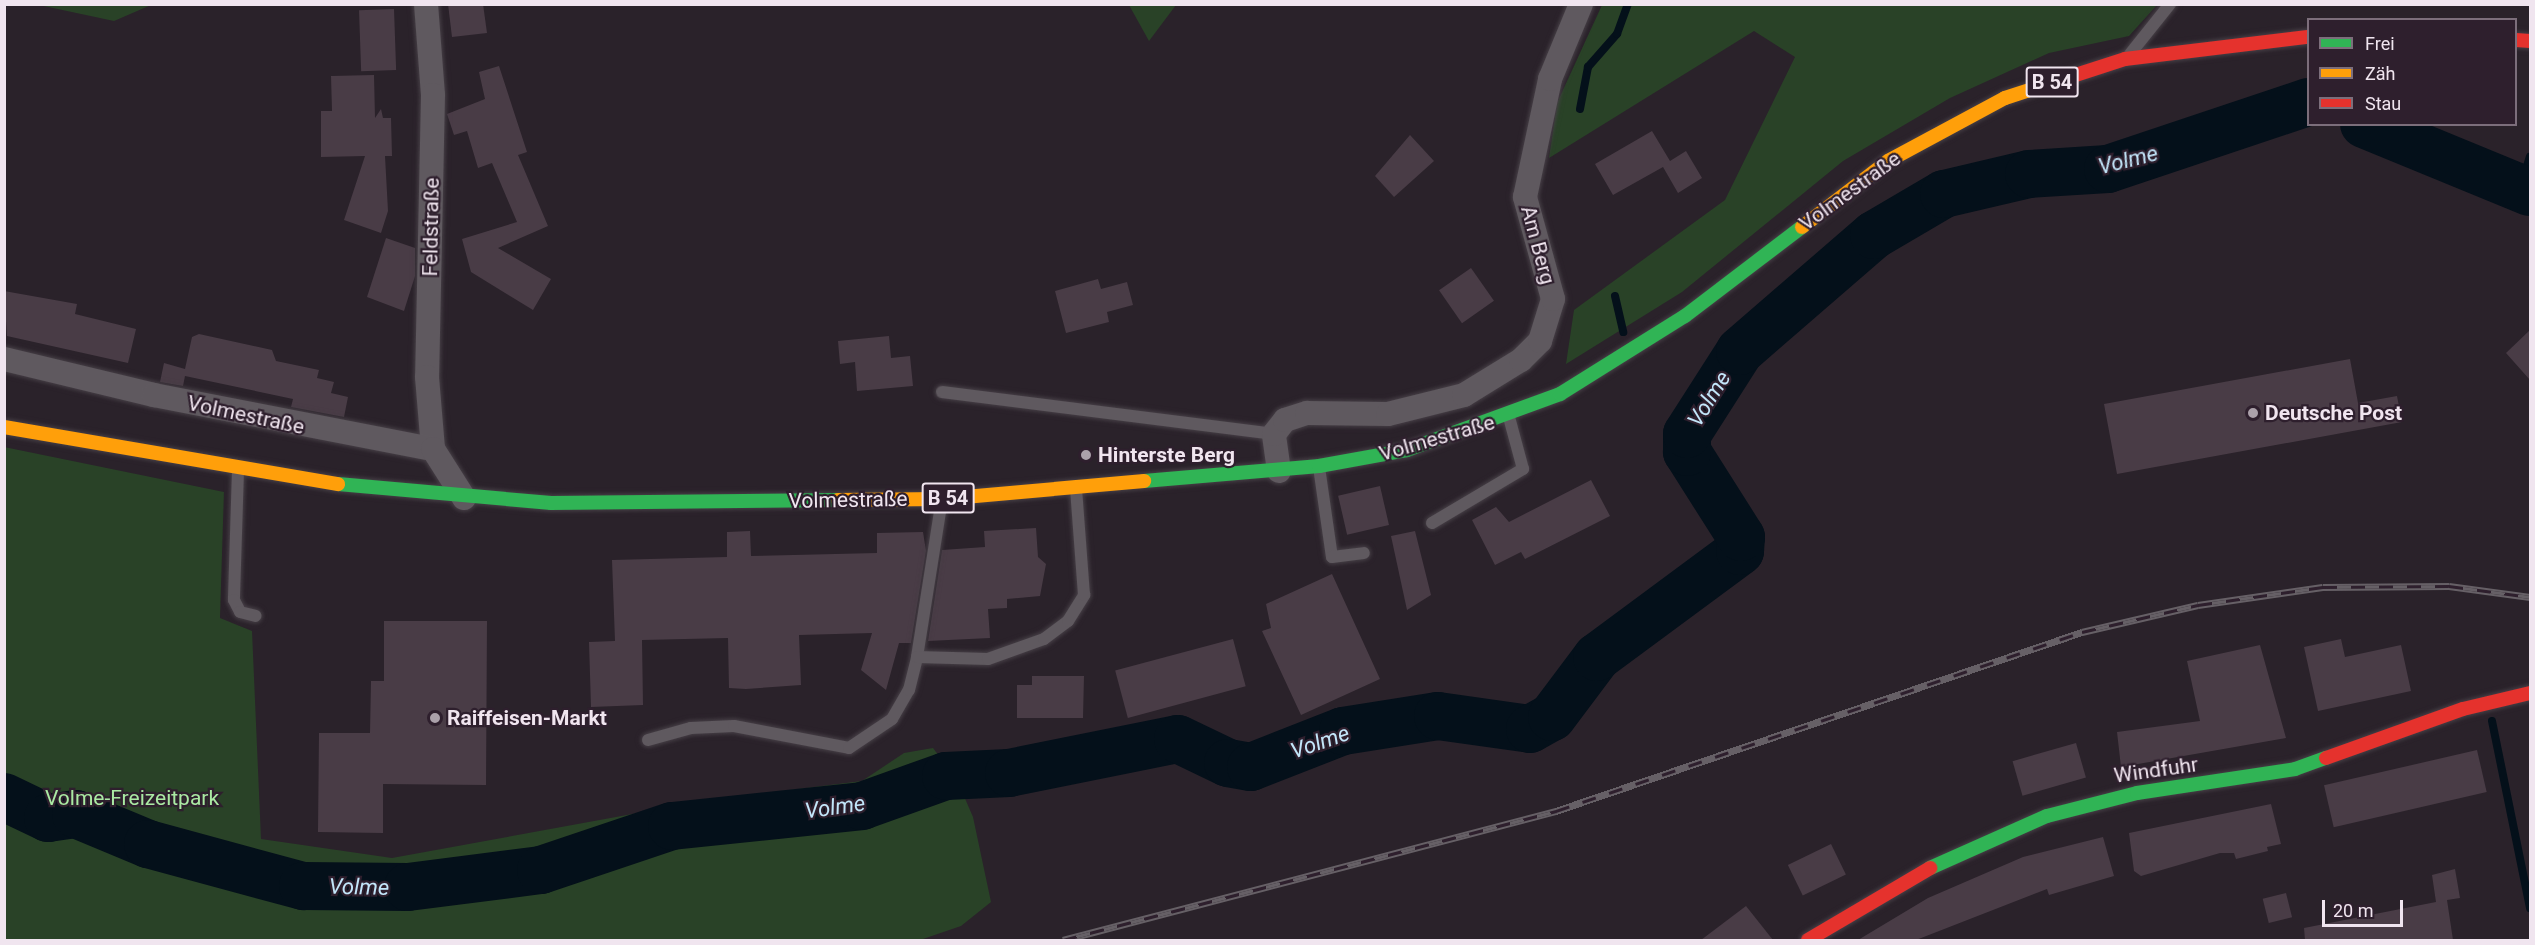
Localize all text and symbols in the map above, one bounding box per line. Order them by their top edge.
legend [2307,18,2517,126]
text: Frei [2365,33,2395,54]
text: Zäh [2365,63,2396,84]
road number: B 54 [2025,65,2079,99]
text: Stau [2365,93,2401,114]
water label: Volme [2095,140,2161,180]
street label: Volmestraße [1794,146,1906,236]
street label: Feldstraße [418,177,444,277]
street label: Am Berg [1515,203,1561,287]
water label: Volme [1682,366,1736,432]
street label: Volmestraße [185,390,307,440]
place label: Deutsche Post [2265,400,2402,426]
marker: Deutsche Post [2246,406,2260,420]
street label: Volmestraße [1376,409,1498,467]
place label: Hinterste Berg [1098,442,1235,468]
marker: Hinterste Berg [1079,448,1093,462]
road number: B 54 [921,481,975,515]
street label: Volmestraße [788,486,908,514]
place label: Raiffeisen-Markt [447,705,607,731]
marker: Raiffeisen-Markt [428,711,442,725]
water label: Volme [1287,720,1353,764]
street label: Windfuhr [2112,752,2200,788]
park label: Volme-Freizeitpark [45,785,219,811]
water label: Volme [803,790,867,824]
water label: Volme [329,873,389,901]
scale bar [2325,888,2406,926]
text: 20 m [2333,900,2373,921]

